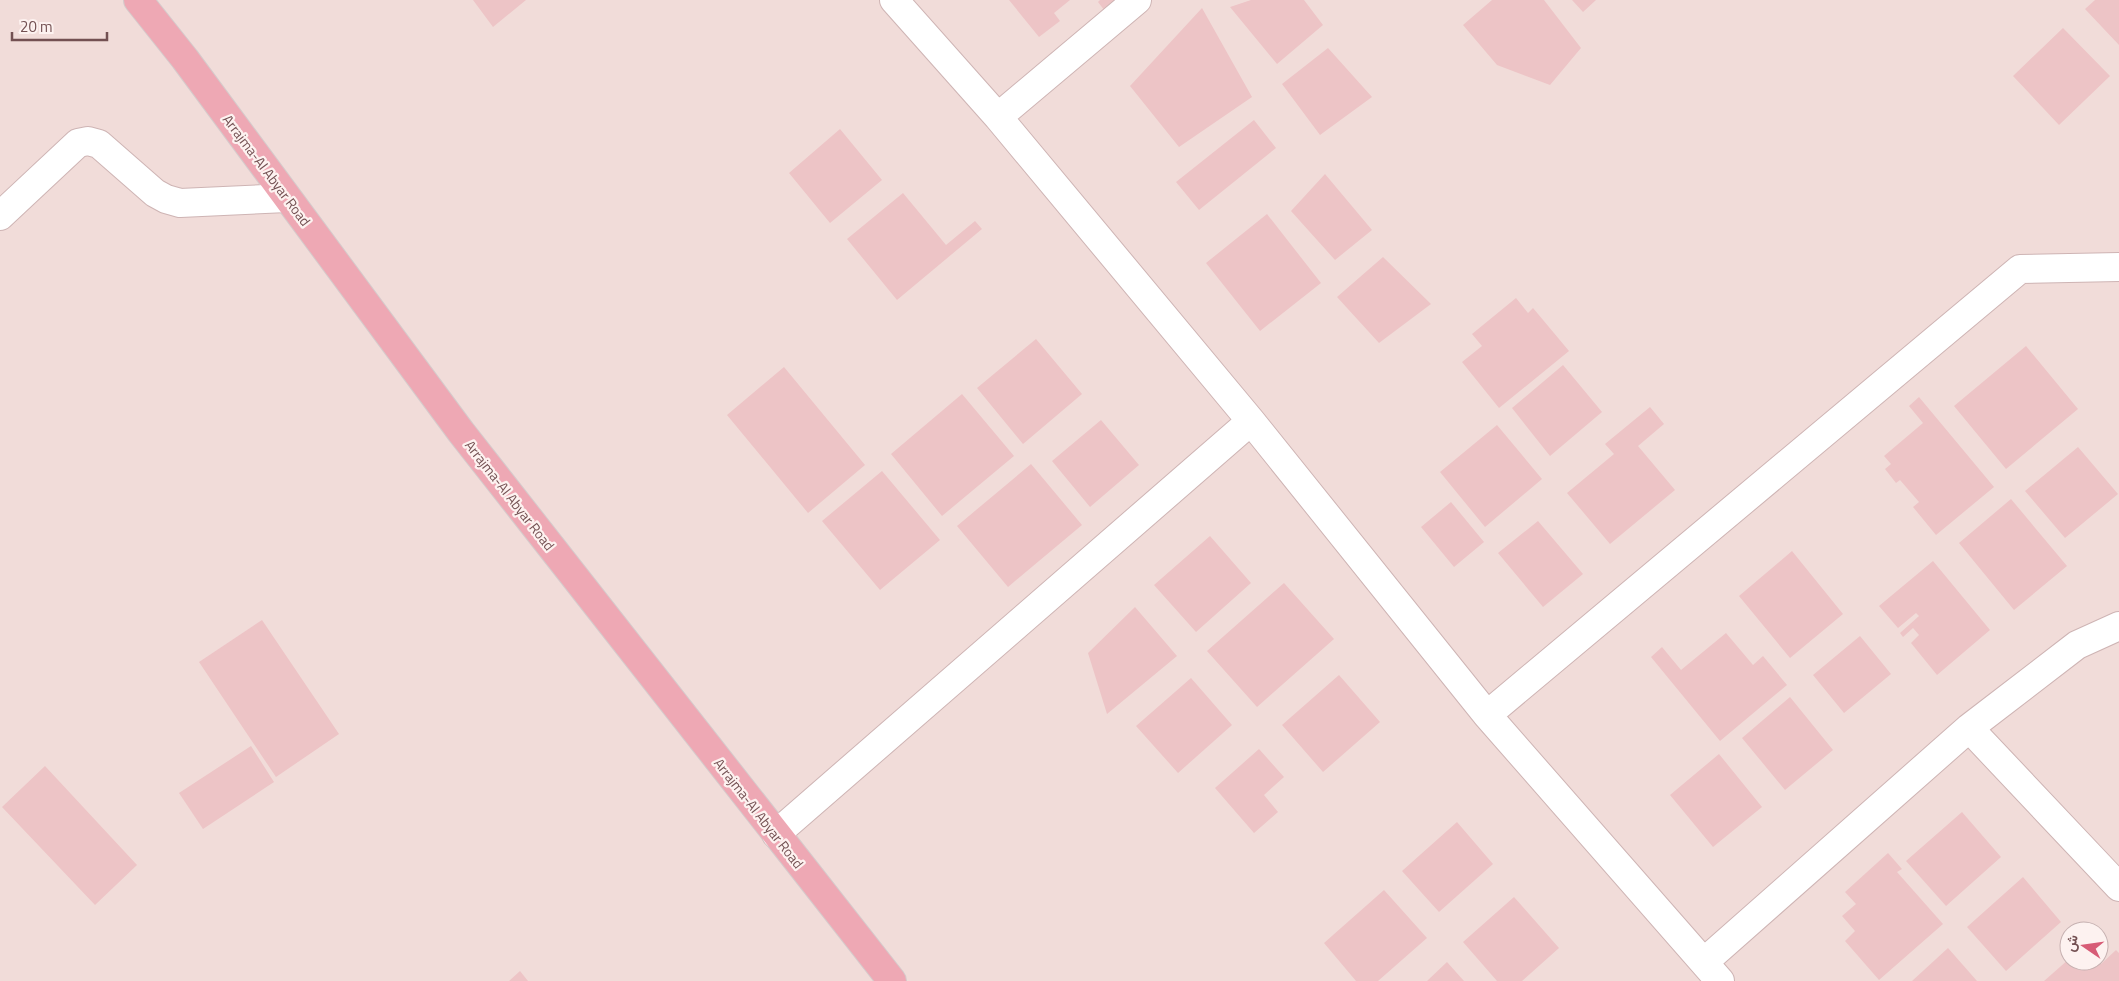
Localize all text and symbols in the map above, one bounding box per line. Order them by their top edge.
scale bar [12,10,108,42]
text: 20 m [20,15,53,38]
street label: Arrajma-Al Abyar Road [218,110,316,230]
street label: Arrajma-Al Abyar Road [460,435,560,555]
street label: Arrajma-Al Abyar Road [709,753,809,873]
north arrow [2059,921,2109,971]
text: ش [2059,932,2083,954]

